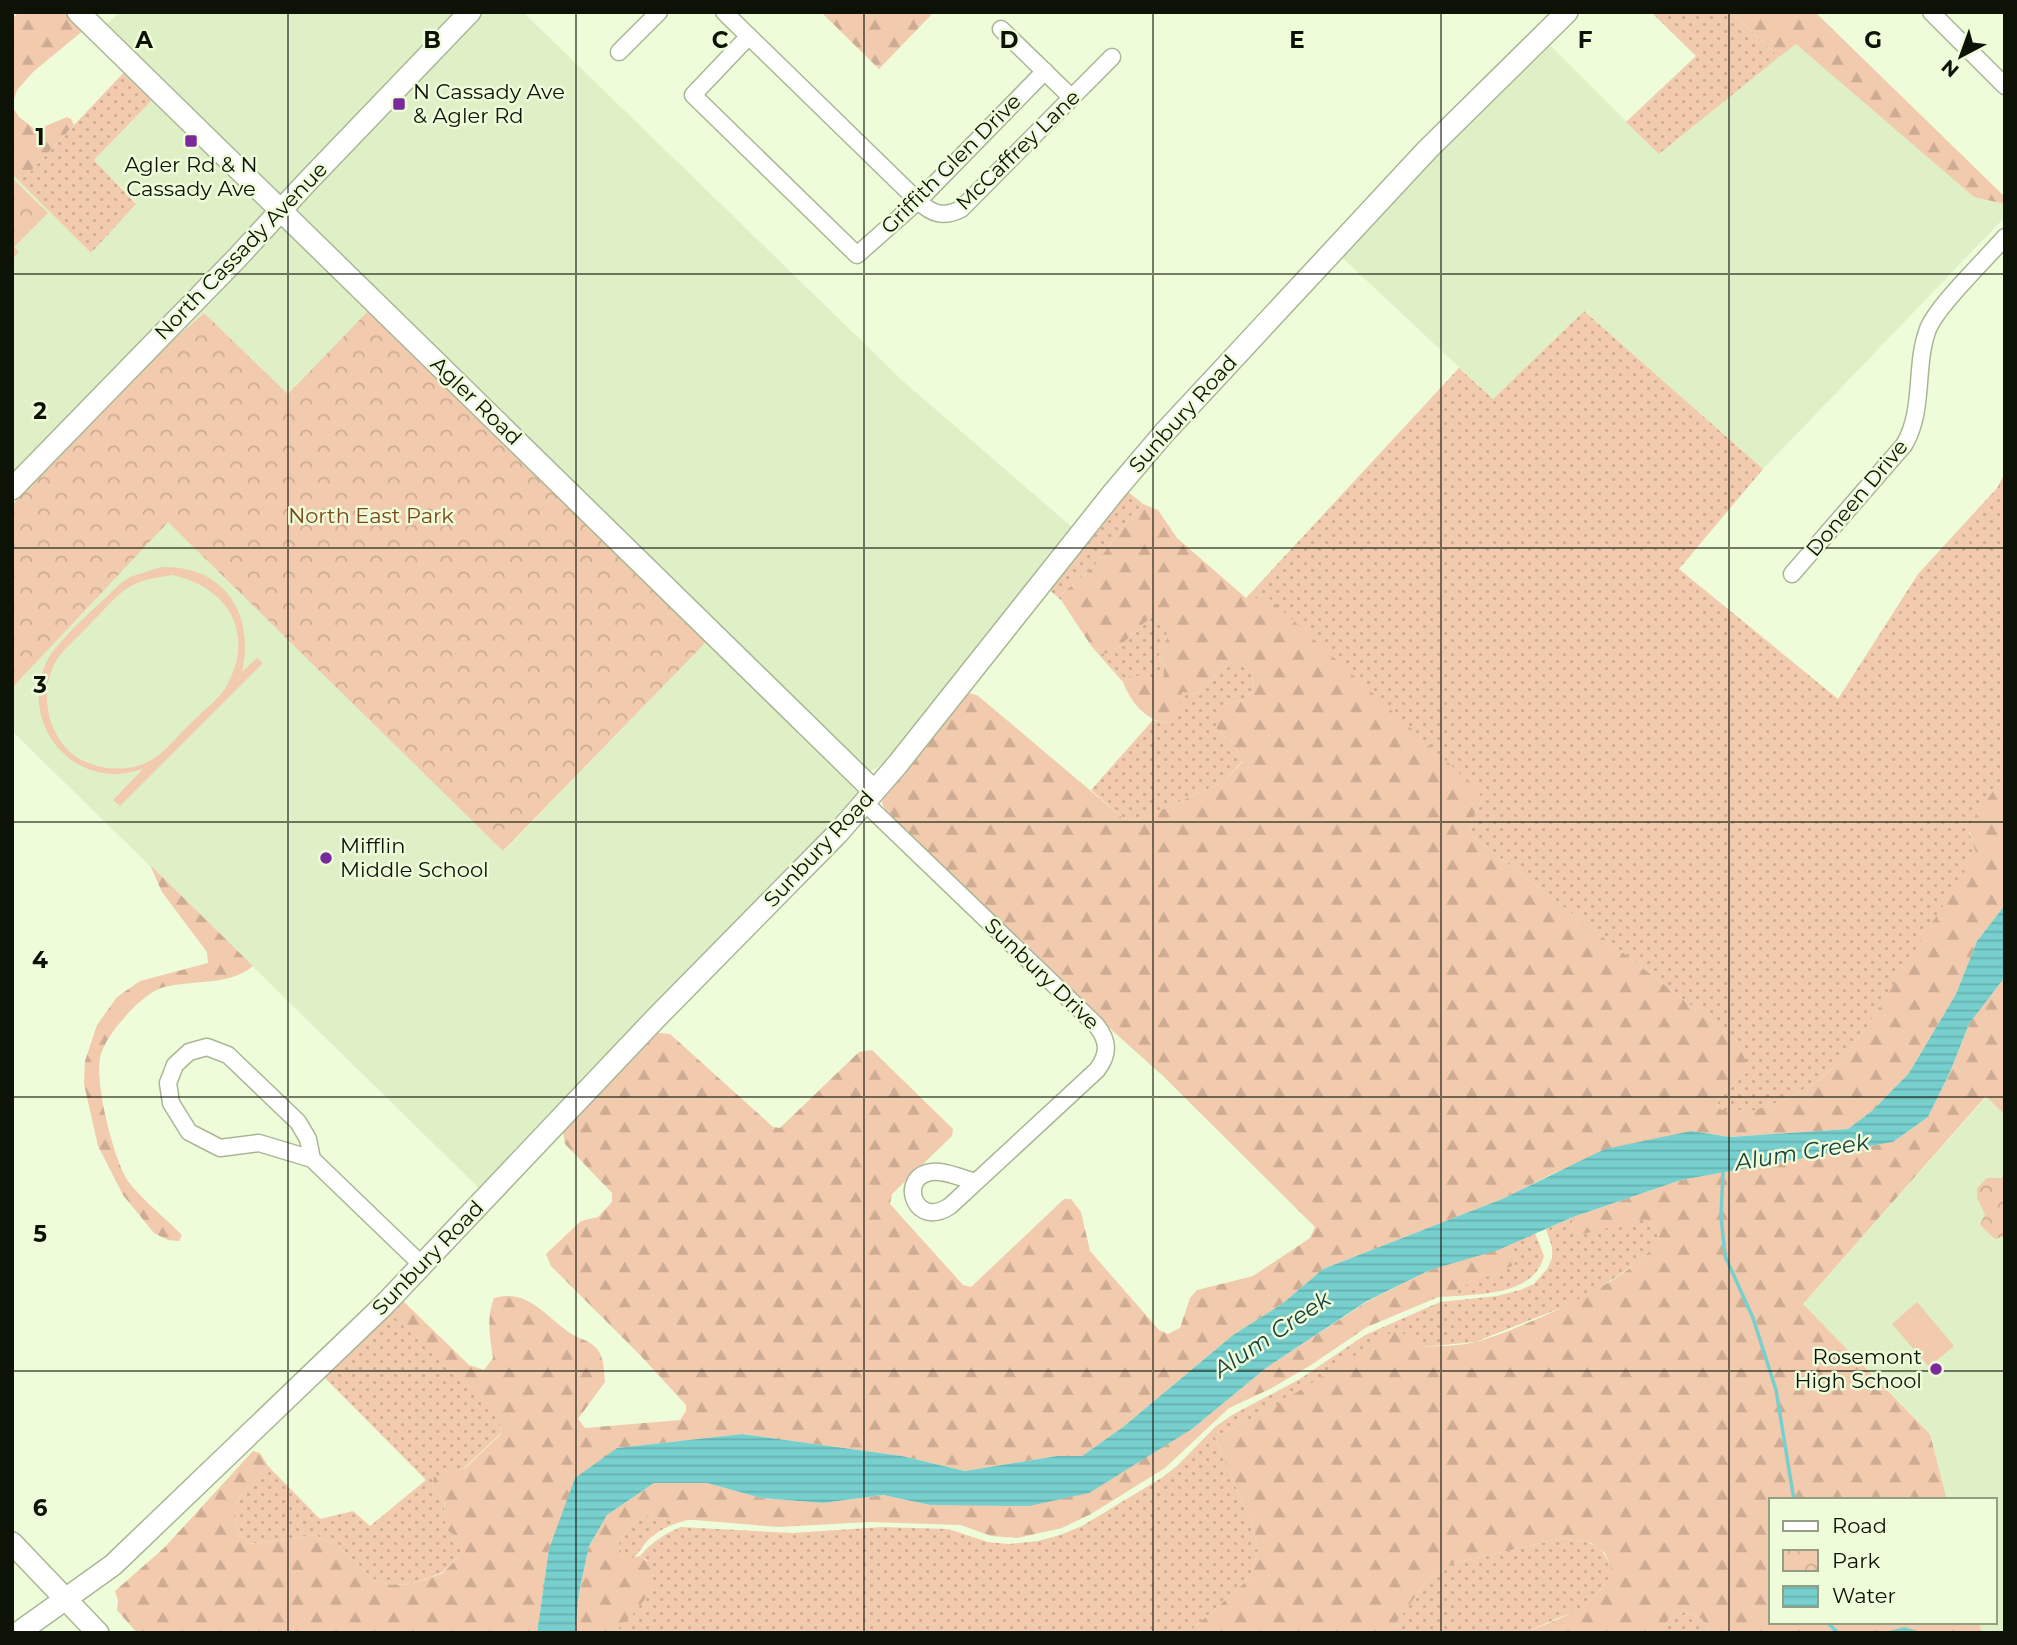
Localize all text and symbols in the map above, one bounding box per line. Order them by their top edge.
north arrow [1926,21,1996,91]
text: A [134,26,153,54]
text: B [423,26,441,54]
text: C [712,26,729,54]
text: D [1000,26,1019,54]
text: E [1289,26,1305,54]
text: F [1578,26,1593,54]
text: G [1864,26,1882,54]
text: N [1937,55,1964,82]
place label: N Cassady Ave & Agler Rd [413,79,565,128]
street label: McCaffrey Lane [951,84,1085,215]
street label: Griffith Glen Drive [875,88,1026,239]
marker: N Cassady Ave & Agler Rd [391,96,407,112]
text: 1 [35,123,45,151]
marker: Agler Rd & N Cassady Ave [183,133,199,149]
place label: Agler Rd & N Cassady Ave [124,152,258,201]
street label: North Cassady Avenue [149,157,332,345]
street label: Sunbury Road [1123,350,1242,478]
street label: Agler Road [426,351,527,450]
text: 2 [33,397,47,425]
street label: Doneen Drive [1801,434,1913,561]
park label: North East Park [288,503,454,528]
text: 3 [32,671,47,699]
street label: Sunbury Road [758,785,879,912]
place label: Mifflin Middle School [340,833,489,882]
marker: Mifflin Middle School [318,850,334,866]
street label: Sunbury Drive [980,913,1105,1035]
text: 4 [32,946,48,974]
water label: Alum Creek [1731,1127,1872,1177]
street label: Sunbury Road [367,1195,489,1320]
text: 5 [33,1220,47,1248]
water label: Alum Creek [1206,1284,1337,1385]
place label: Rosemont High School [1794,1344,1922,1393]
marker: Rosemont High School [1928,1361,1944,1377]
text: 6 [33,1494,48,1522]
legend [1769,1498,1996,1624]
text: Road [1832,1513,1887,1538]
text: Park [1832,1548,1880,1573]
text: Water [1832,1583,1896,1608]

